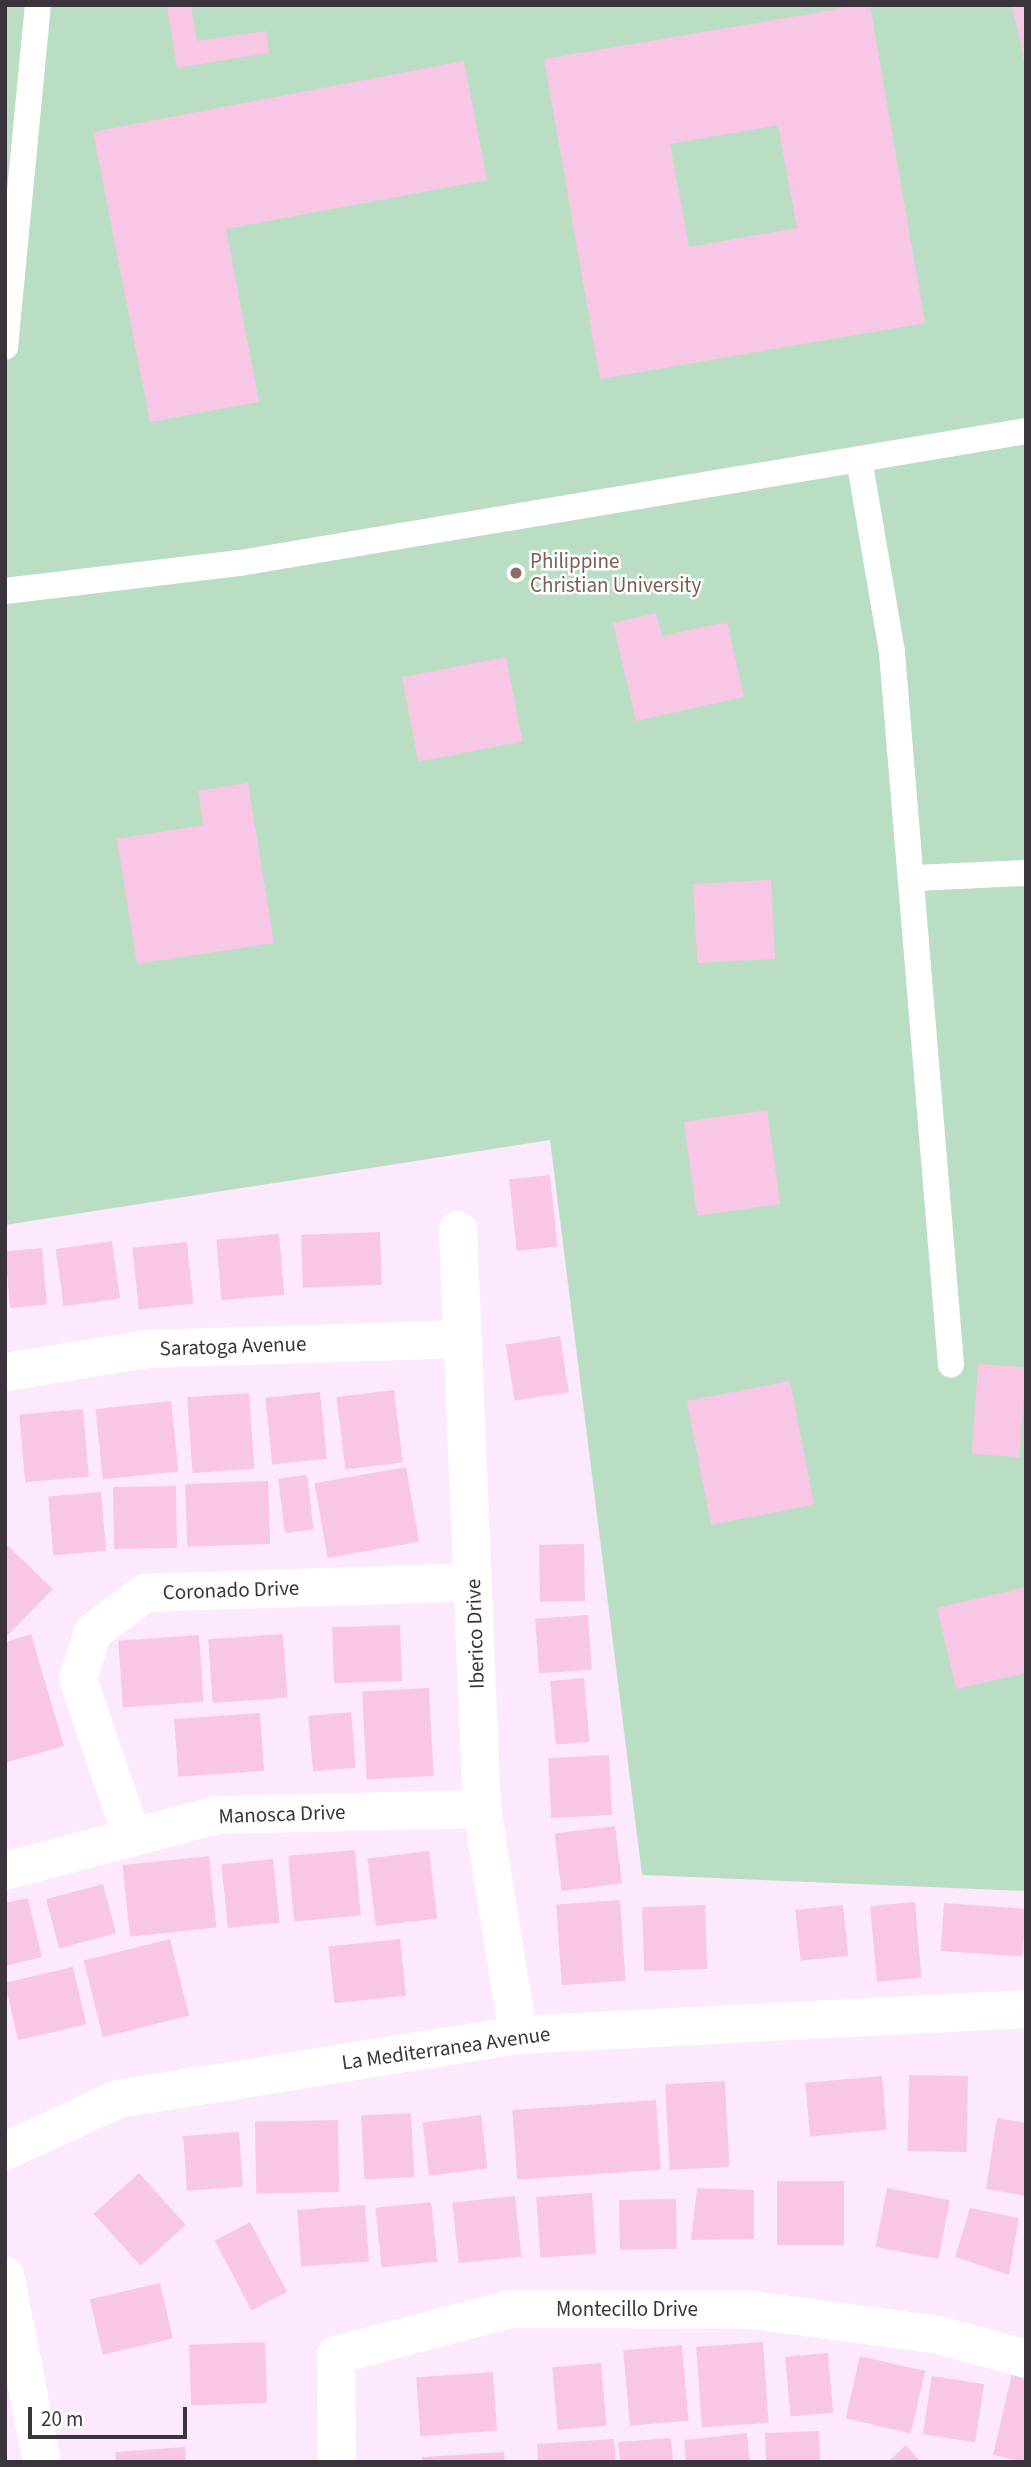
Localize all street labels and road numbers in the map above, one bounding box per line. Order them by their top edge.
street label: Saratoga Avenue [159,1331,307,1361]
street label: Coronado Drive [162,1575,300,1605]
street label: Iberico Drive [460,1578,490,1690]
street label: Manosca Drive [218,1799,346,1829]
street label: La Mediterranea Avenue [340,2021,552,2075]
street label: Montecillo Drive [556,2296,698,2322]

